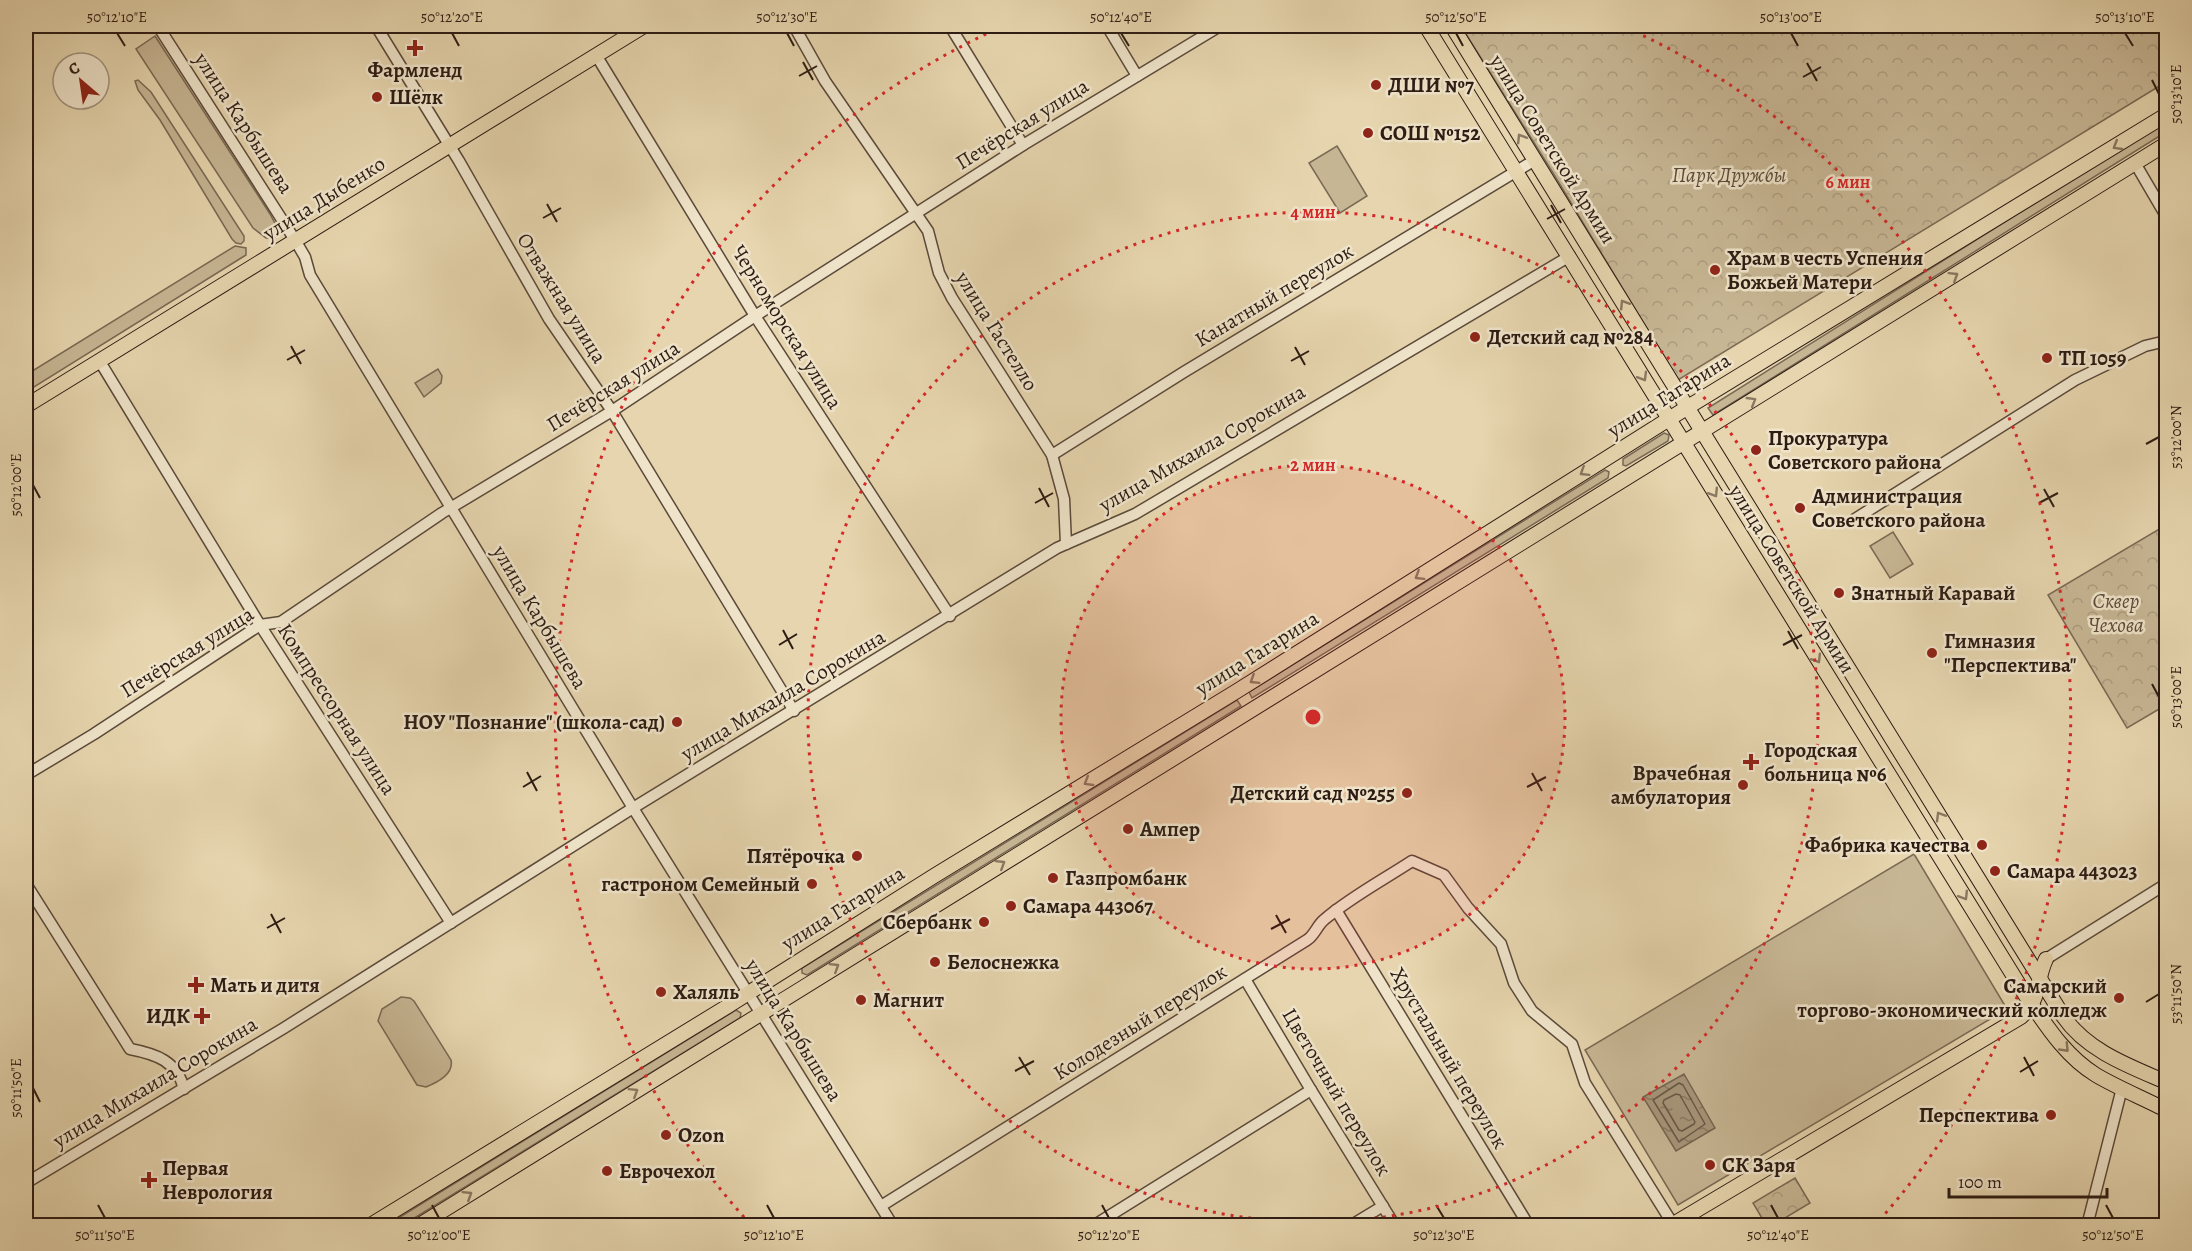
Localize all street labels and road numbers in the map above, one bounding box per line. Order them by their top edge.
street label: улица Карбышева [187,46,300,199]
street label: улица Советской Армии [1483,48,1623,249]
street label: Печёрская улица [950,72,1094,176]
street label: улица Дыбенко [257,149,390,247]
street label: Отважная улица [511,227,614,369]
street label: Канатный переулок [1189,236,1359,353]
street label: Черноморская улица [725,240,849,415]
street label: улица Гастелло [949,265,1045,396]
street label: Печёрская улица [541,334,685,438]
street label: улица Гагарина [1601,346,1736,445]
street label: улица Михаила Сорокина [1093,377,1311,519]
street label: улица Советской Армии [1722,478,1862,679]
street label: улица Карбышева [485,539,594,694]
street label: Печёрская улица [115,600,259,704]
street label: улица Гагарина [1189,604,1324,703]
street label: Компрессорная улица [271,618,403,800]
street label: улица Михаила Сорокина [675,623,891,768]
street label: улица Гагарина [775,859,910,958]
street label: улица Карбышева [738,953,849,1107]
street label: Колодезный переулок [1048,957,1232,1087]
street label: Хрустальный переулок [1384,962,1514,1154]
street label: Цветочный переулок [1276,1003,1398,1181]
street label: улица Михаила Сорокина [47,1010,263,1155]

